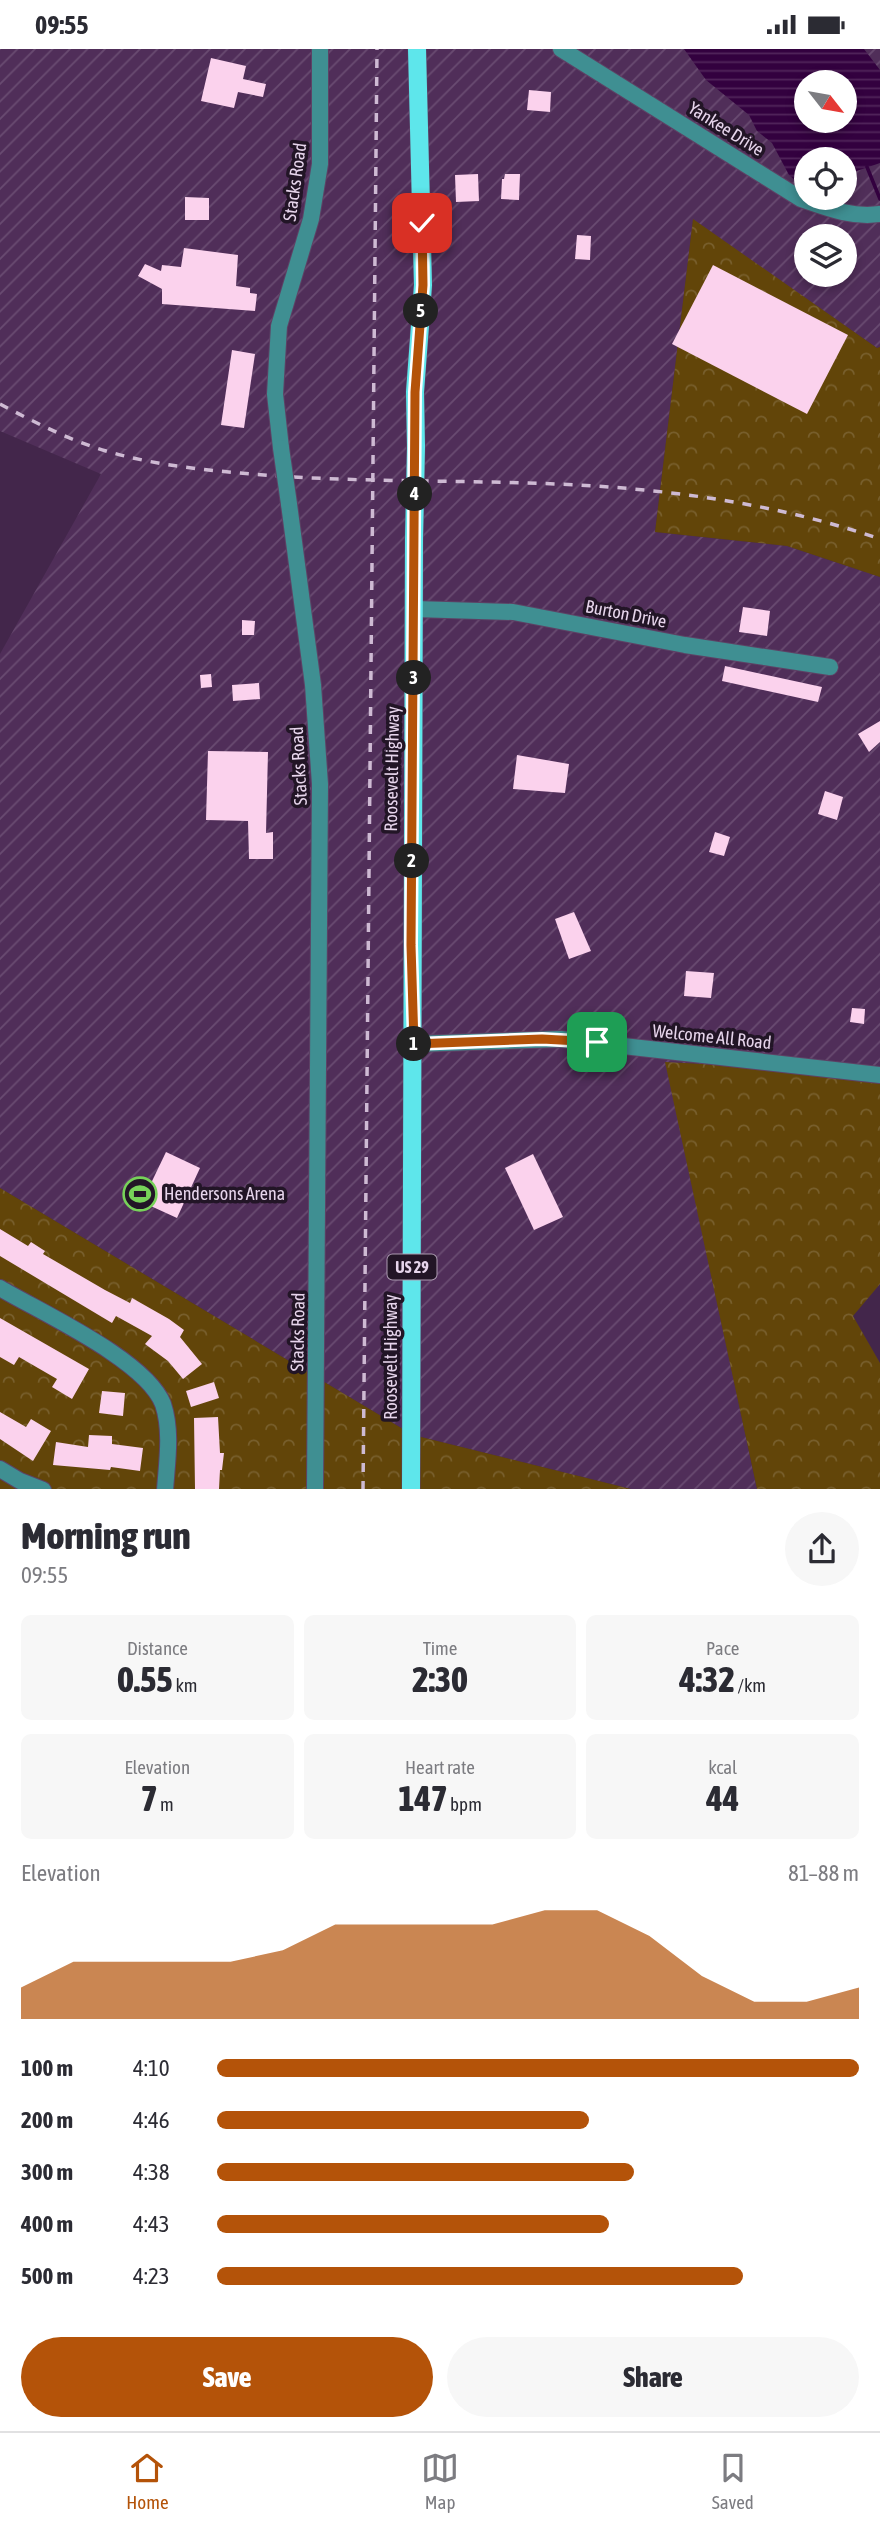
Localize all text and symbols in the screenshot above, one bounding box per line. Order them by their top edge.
text: 09:55 [35,10,89,40]
north arrow [794,70,858,133]
map controls [794,70,857,287]
street label: Yankee Drive [685,97,768,160]
street label: Stacks Road [279,141,310,222]
button: locate [794,147,857,210]
pin [392,193,452,253]
icon: check [403,204,441,242]
button: layers [794,224,857,287]
pin: 5 [404,293,438,329]
text: 5 [416,299,425,321]
pin: 4 [398,477,432,511]
text: 4 [410,482,419,504]
street label: Burton Drive [584,595,668,632]
pin: 3 [396,661,432,695]
text: 3 [409,666,418,688]
street label: Roosevelt Highway [380,706,403,832]
street label: Stacks Road [286,726,311,806]
pin: 2 [394,843,430,879]
text: 2 [407,849,416,871]
pin [567,1012,627,1072]
street label: Welcome All Road [652,1020,772,1053]
icon: arrive [578,1023,616,1061]
pin: 1 [396,1027,432,1061]
text: 1 [409,1032,418,1054]
sports icon: Hendersons Arena [121,1175,159,1213]
place label: Hendersons Arena [164,1183,285,1204]
road number: US 29 [388,1255,436,1279]
street label: Stacks Road [286,1292,309,1372]
street label: Roosevelt Highway [380,1294,401,1420]
button: share [785,1512,859,1586]
text: Morning run [21,1514,191,1557]
text: 09:55 [21,1562,68,1588]
text: Distance [127,1637,188,1659]
text: Time [423,1637,457,1659]
text: Pace [706,1637,739,1659]
text: 0.55 [117,1659,173,1699]
text: 2:30 [412,1659,468,1699]
text: 4:32 [679,1659,735,1699]
text: km [173,1674,197,1696]
text: /km [735,1674,766,1696]
text: Elevation [124,1756,190,1778]
text: Heart rate [405,1756,475,1778]
text: kcal [708,1756,737,1778]
text: 7 [141,1778,157,1818]
text: 147 [398,1778,448,1818]
text: 44 [706,1778,739,1818]
text: m [157,1793,174,1815]
text: bpm [448,1793,482,1815]
text: Elevation [21,1860,101,1886]
text: 81–88 m [788,1860,859,1886]
text: 100 m [21,2055,73,2081]
text: 4:10 [133,2055,170,2081]
text: 200 m [21,2107,73,2133]
text: 4:46 [133,2107,170,2133]
text: 300 m [21,2159,73,2185]
text: 4:38 [133,2159,170,2185]
text: 400 m [21,2211,73,2237]
text: 4:43 [133,2211,170,2237]
text: 500 m [21,2263,73,2289]
text: 4:23 [133,2263,170,2289]
button: Save [21,2337,433,2417]
button: Share [447,2337,859,2417]
tab: Home [126,2449,169,2513]
tab: Map [421,2449,459,2513]
tab: Saved [712,2449,754,2513]

